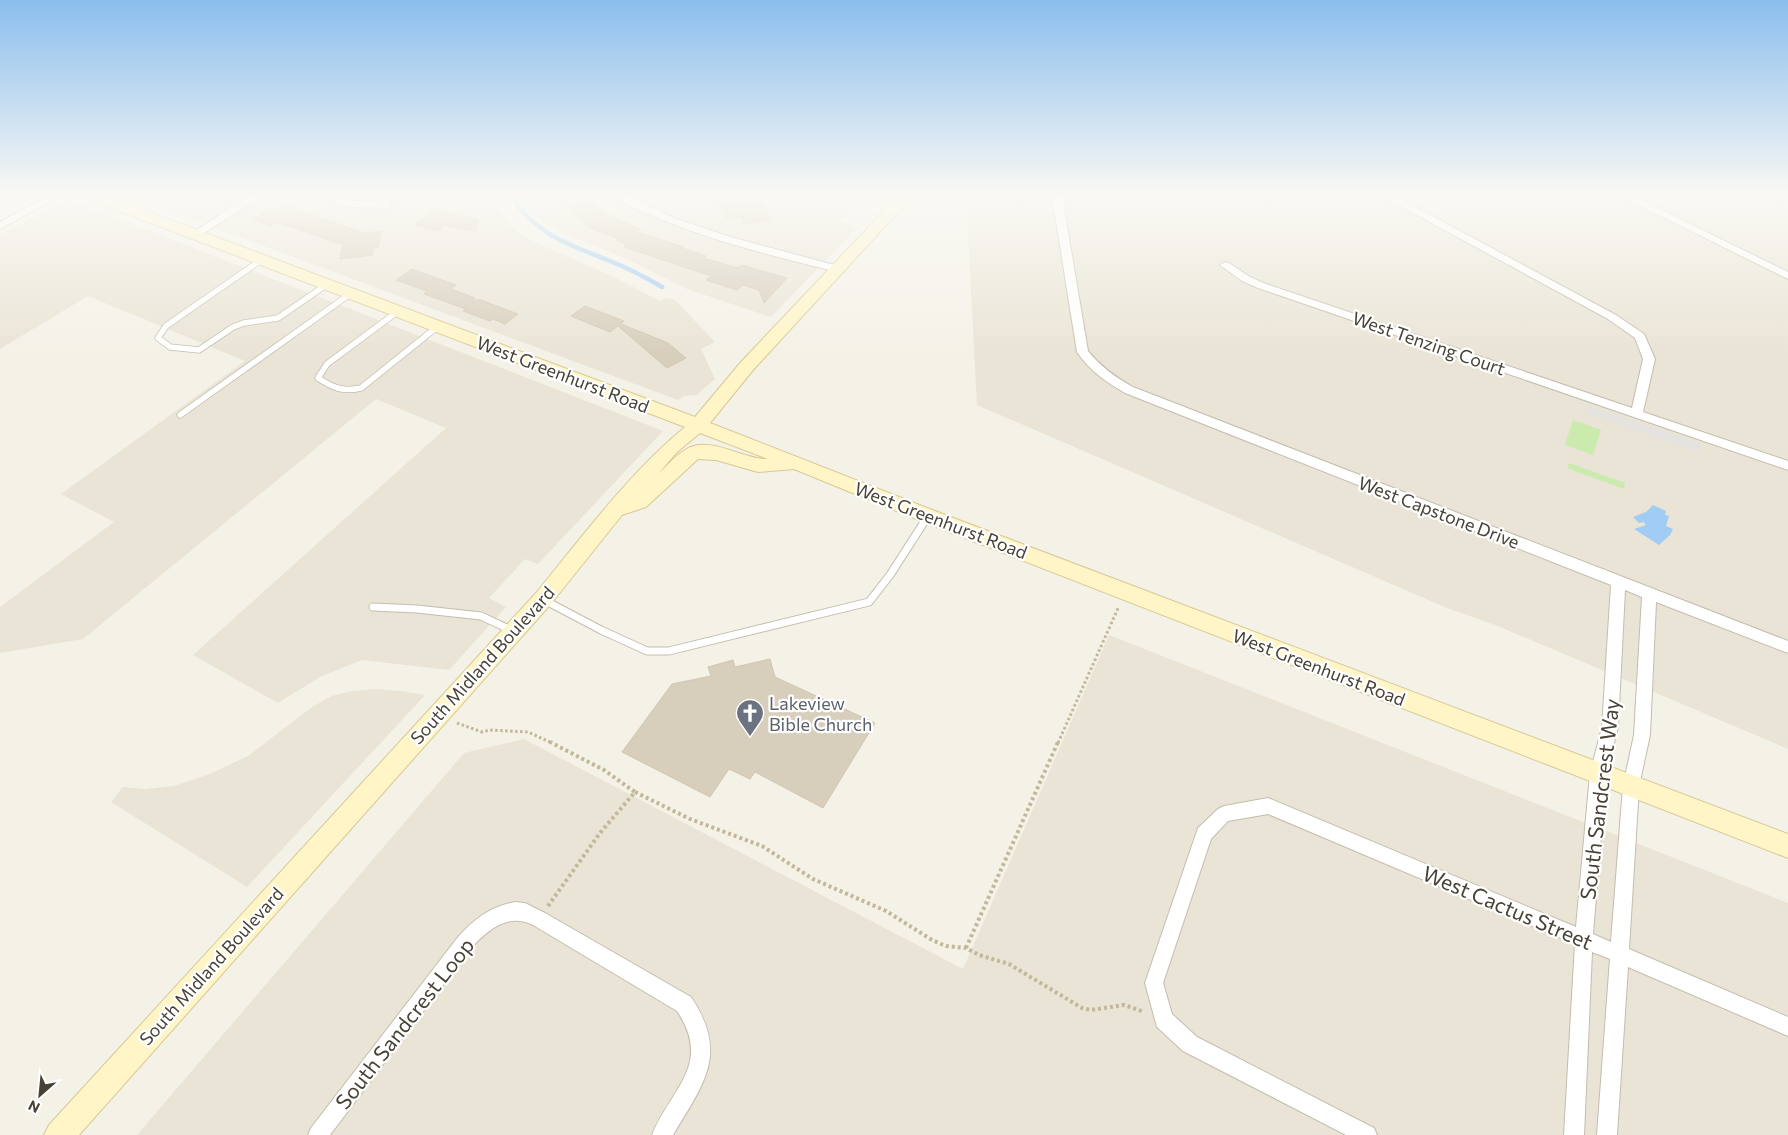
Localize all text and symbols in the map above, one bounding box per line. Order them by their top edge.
street label: West Tenzing Court [1350,307,1508,379]
street label: West Greenhurst Road [474,331,652,417]
street label: West Capstone Drive [1355,471,1523,553]
street label: West Greenhurst Road [852,477,1030,563]
street label: South Midland Boulevard [405,581,559,749]
street label: West Greenhurst Road [1230,624,1408,710]
place label: Lakeview Bible Church [769,692,872,735]
street label: South Sandcrest Way [1574,697,1624,901]
church icon: Lakeview Bible Church [735,698,765,737]
street label: West Cactus Street [1419,860,1597,954]
street label: South Midland Boulevard [134,882,288,1050]
street label: South Sandcrest Loop [330,933,478,1113]
north arrow [15,1070,65,1120]
text: N [25,1097,42,1117]

